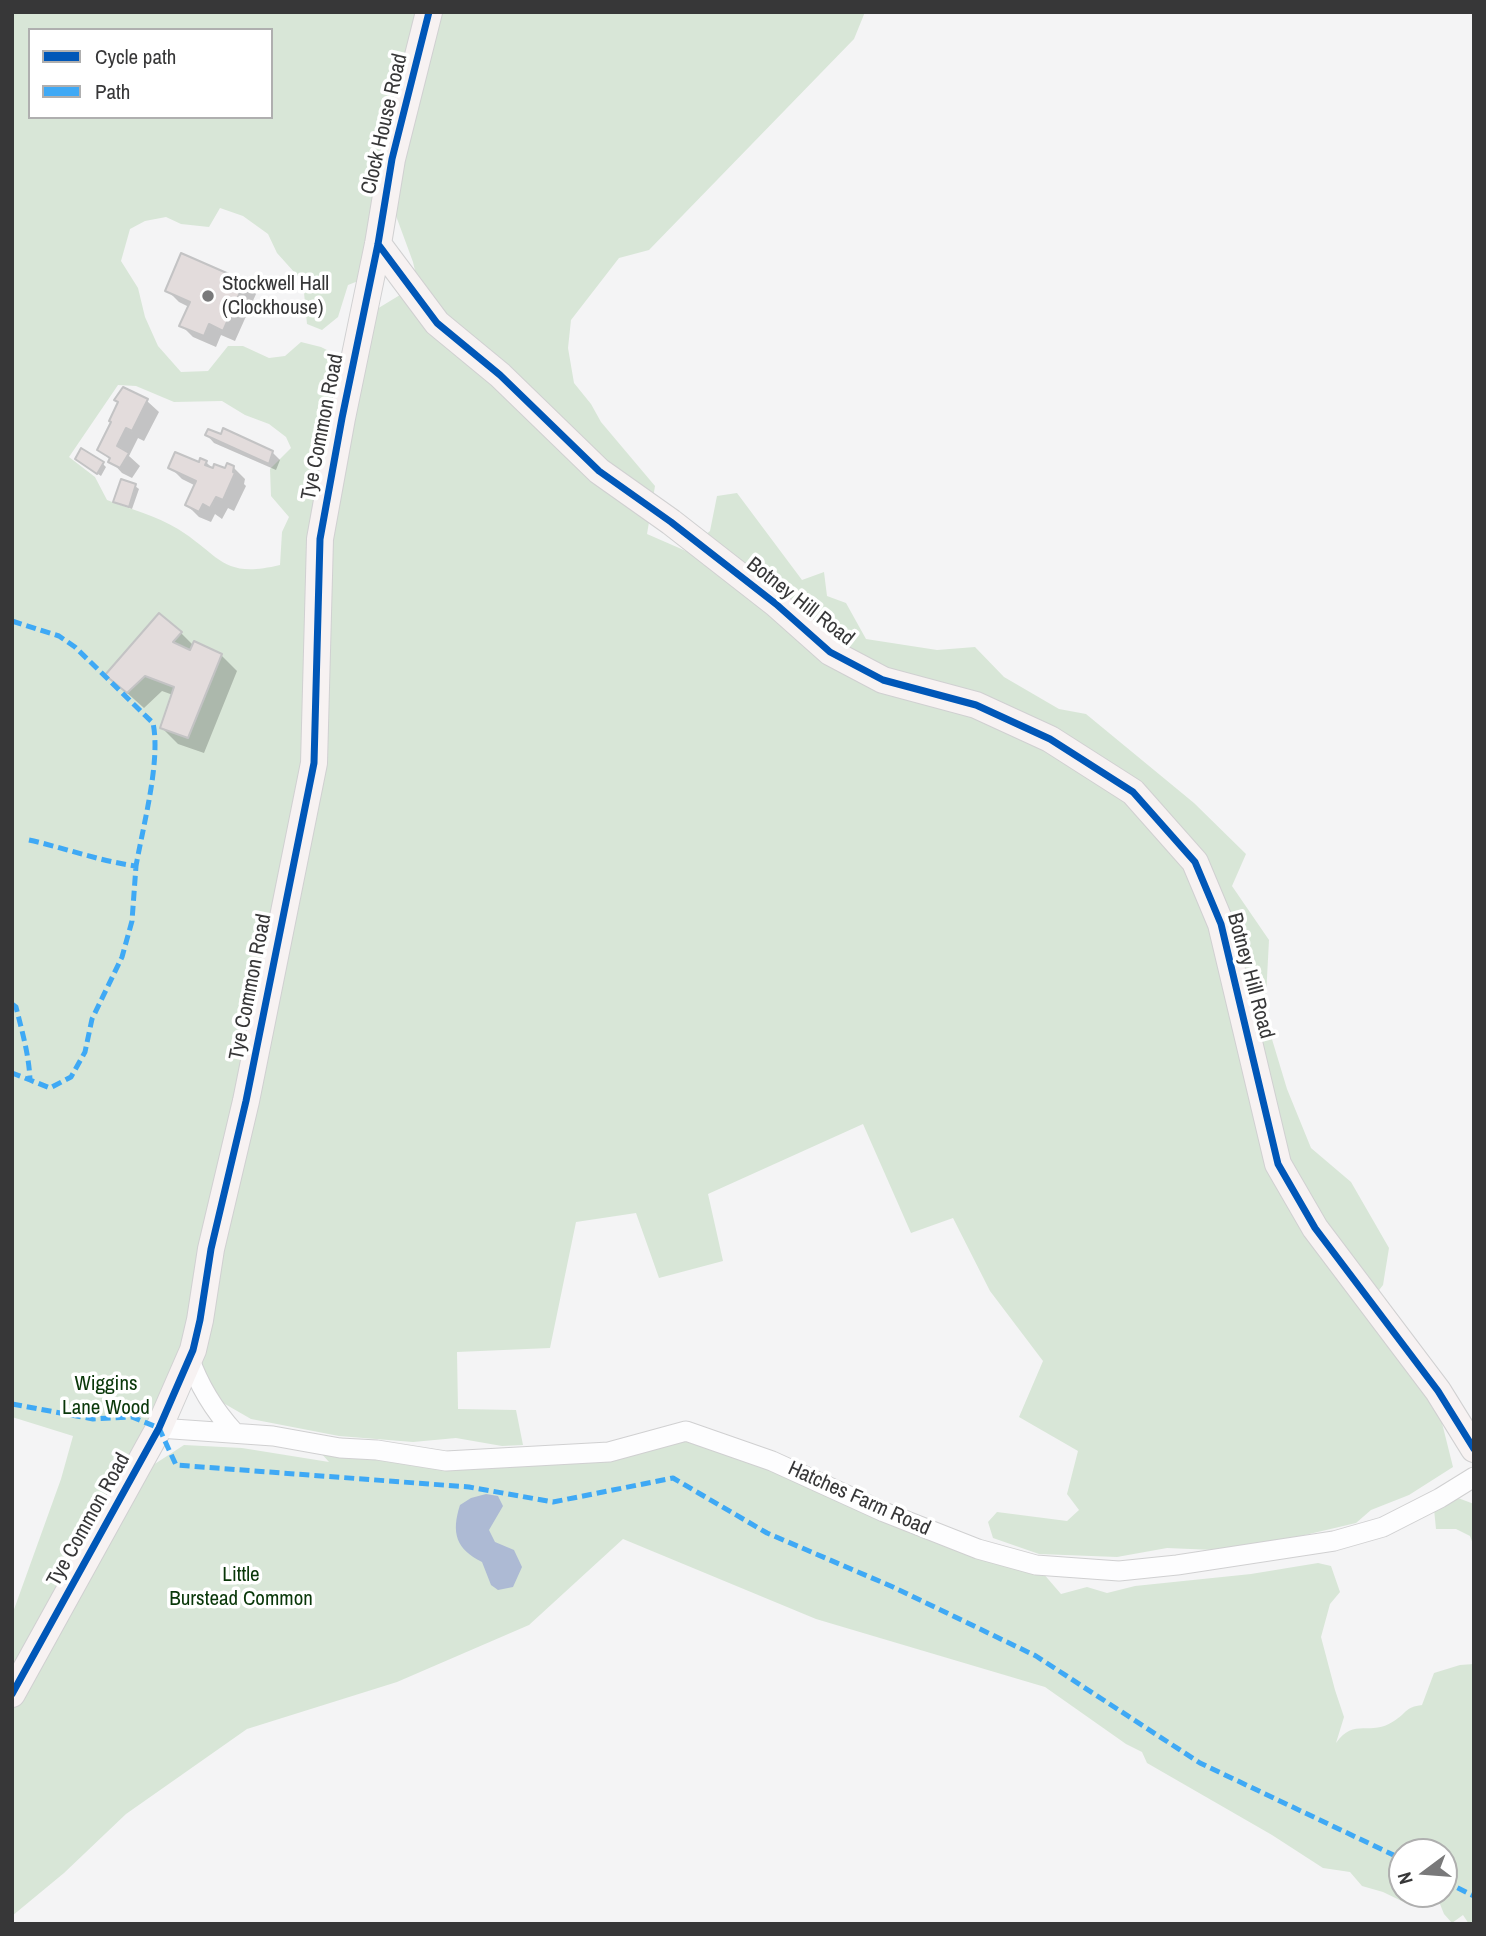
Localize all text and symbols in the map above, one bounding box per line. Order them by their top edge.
legend [28,28,273,119]
text: Cycle path [95,42,176,71]
street label: Clock House Road [357,51,413,197]
text: Path [95,77,130,106]
place label: Stockwell Hall (Clockhouse) [222,271,329,321]
marker: Stockwell Hall (Clockhouse) [200,288,216,304]
street label: Tye Common Road [296,352,350,502]
street label: Botney Hill Road [741,552,859,652]
street label: Botney Hill Road [1221,910,1279,1042]
street label: Tye Common Road [224,912,278,1062]
park label: Wiggins Lane Wood [62,1371,150,1421]
street label: Tye Common Road [42,1449,136,1591]
street label: Hatches Farm Road [784,1456,934,1542]
park label: Little Burstead Common [169,1562,313,1612]
north arrow [1388,1838,1458,1908]
text: N [1391,1869,1419,1887]

